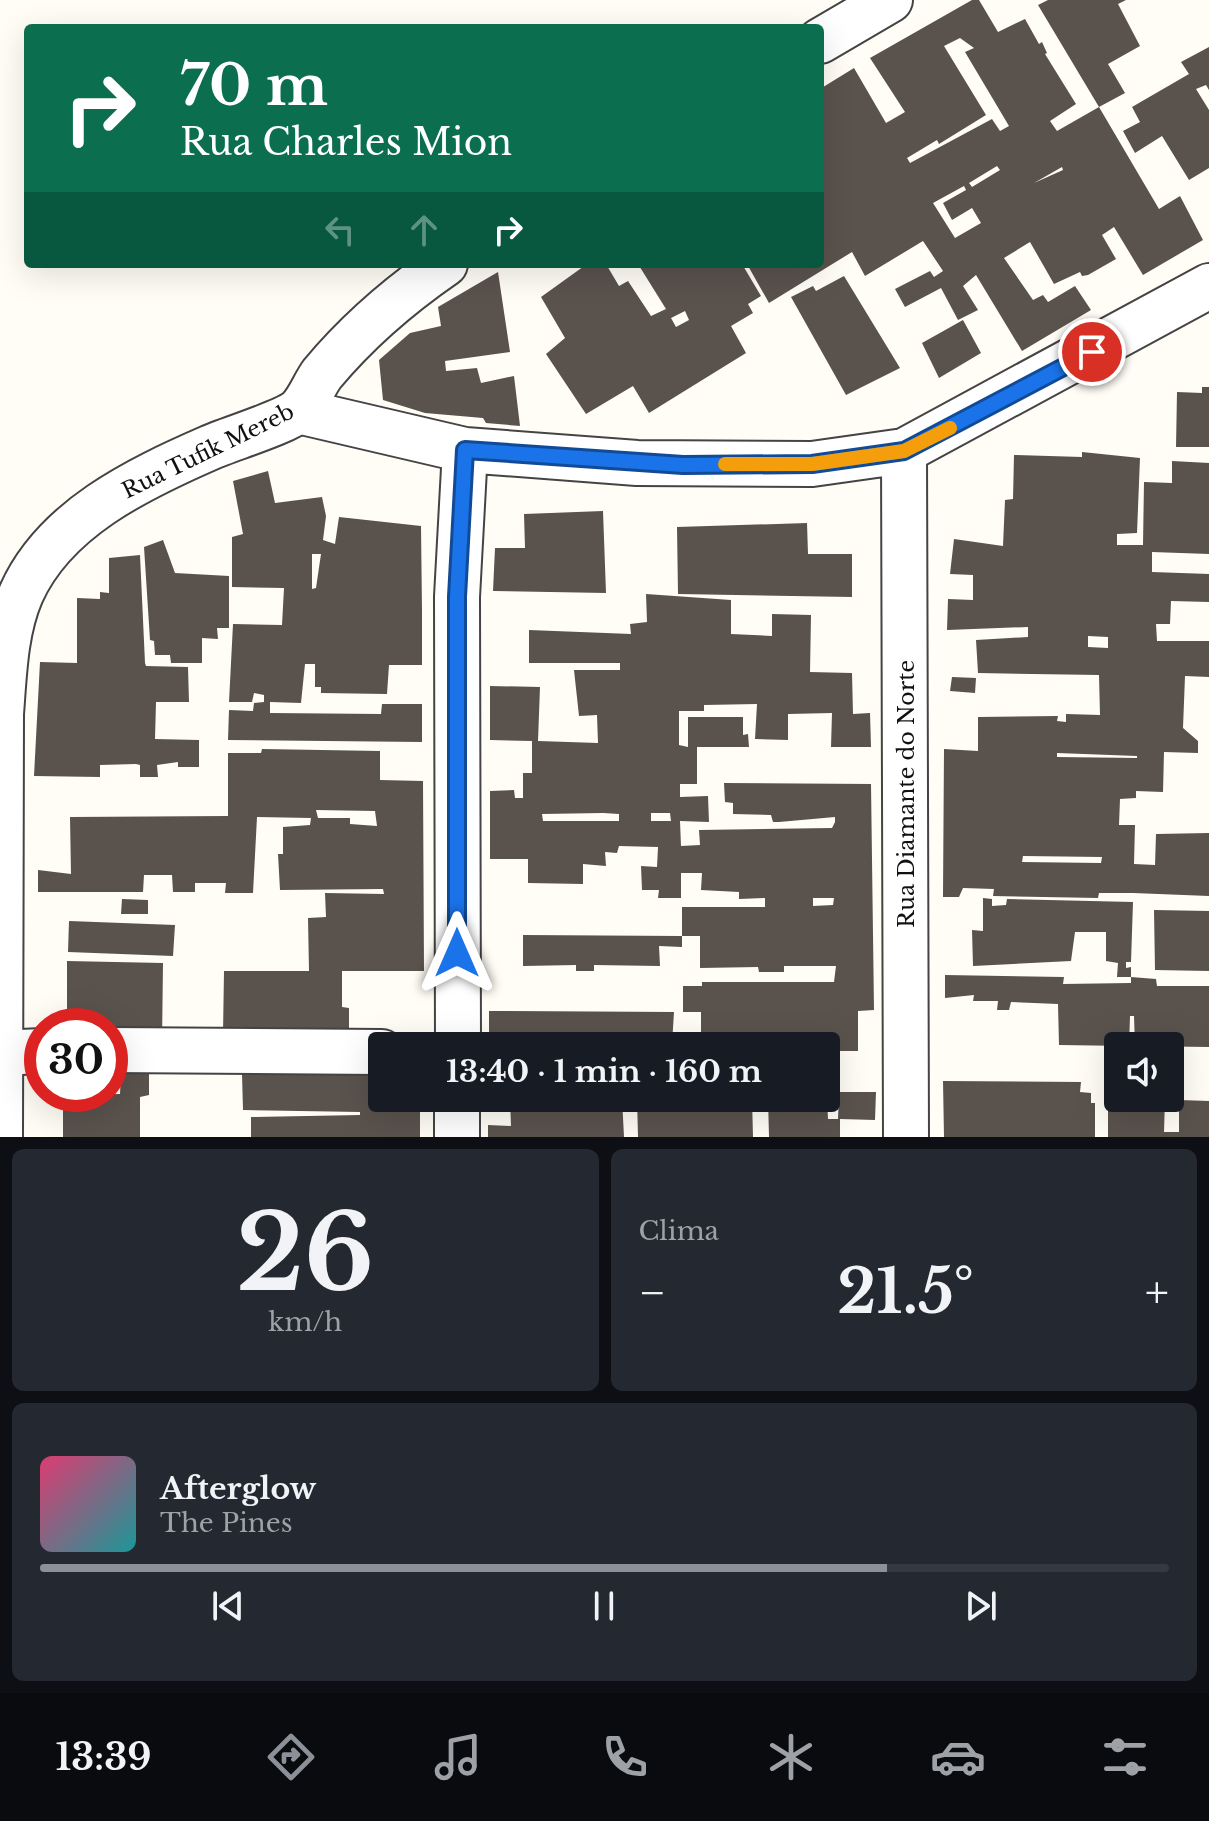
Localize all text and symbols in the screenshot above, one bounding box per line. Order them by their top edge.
text: 70 m [180,51,328,120]
icon: right [48,56,152,160]
text: Rua Charles Mion [180,120,512,165]
icon: left [318,208,362,252]
icon: ahead [402,208,446,252]
icon: right [486,208,530,252]
pin [1058,318,1126,386]
icon: arrive [1070,330,1114,374]
street label: Rua Tufik Mereb [118,398,298,504]
street label: Rua Diamante do Norte [893,660,920,928]
position arrow [415,911,499,995]
speed limit sign: 30 [24,1008,128,1112]
map controls [1104,1032,1184,1112]
button: sound [1104,1032,1184,1112]
text: 13:40 · 1 min · 160 m [446,1053,762,1090]
text: 26 [236,1189,374,1318]
text: Clima [639,1215,719,1247]
text: 21.5° [837,1255,974,1329]
text: − [639,1265,666,1320]
text: + [1145,1265,1169,1320]
text: km/h [268,1306,342,1338]
text: Afterglow [160,1470,316,1507]
text: The Pines [160,1507,292,1539]
icon: previous [206,1584,250,1628]
icon: pause [582,1584,626,1628]
icon: next [959,1584,1003,1628]
icon: directions [263,1729,319,1785]
icon: music [430,1729,486,1785]
icon: phone [597,1729,653,1785]
icon: climate [763,1729,819,1785]
icon: car [930,1729,986,1785]
icon: filters [1097,1729,1153,1785]
text: 13:39 [55,1735,152,1780]

